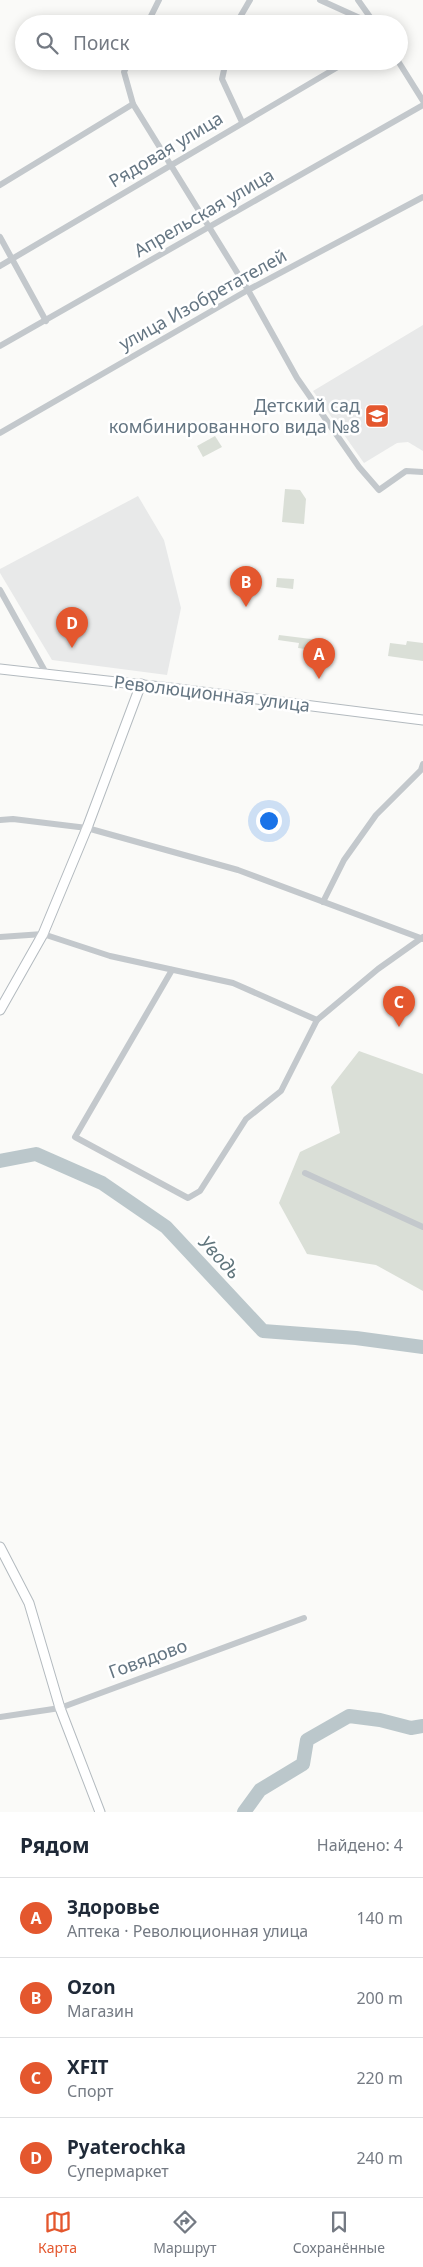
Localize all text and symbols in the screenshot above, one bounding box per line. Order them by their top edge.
search box [15,15,408,70]
icon: search [33,29,61,57]
text: Поиск [73,30,129,56]
street label: Рядовая улица [104,106,227,193]
street label: Апрельская улица [129,162,278,262]
street label: улица Изобретателей [114,243,291,355]
place label: Детский сад комбинированного вида №8 [109,393,360,438]
school or university icon: Детский сад комбинированного вида №8 [364,403,390,429]
pin: B [230,566,262,607]
pin: D [56,607,88,648]
pin: A [303,638,335,679]
street label: Революционная улица [113,669,312,717]
your location [256,808,282,834]
pin: C [383,986,415,1027]
water label: Уводь [193,1230,247,1284]
street label: Говядово [105,1633,190,1683]
text: Рядом [20,1831,90,1859]
text: Найдено: 4 [317,1834,403,1856]
text: Здоровье [67,1894,160,1920]
text: A [30,1907,42,1929]
text: 140 m [356,1907,403,1929]
text: Аптека · Революционная улица [67,1920,308,1942]
text: Ozon [67,1974,116,2000]
text: B [31,1987,41,2009]
text: 200 m [356,1987,403,2009]
text: Магазин [67,2000,134,2022]
text: XFIT [67,2054,109,2080]
text: C [31,2067,41,2089]
text: 220 m [356,2067,403,2089]
text: Спорт [67,2080,113,2102]
text: Pyaterochka [67,2134,186,2160]
text: D [30,2147,42,2169]
text: 240 m [356,2147,403,2169]
text: Супермаркет [67,2160,169,2182]
tab: Карта [38,2208,77,2257]
tab: Маршрут [153,2208,217,2257]
tab: Сохранённые [293,2208,385,2257]

